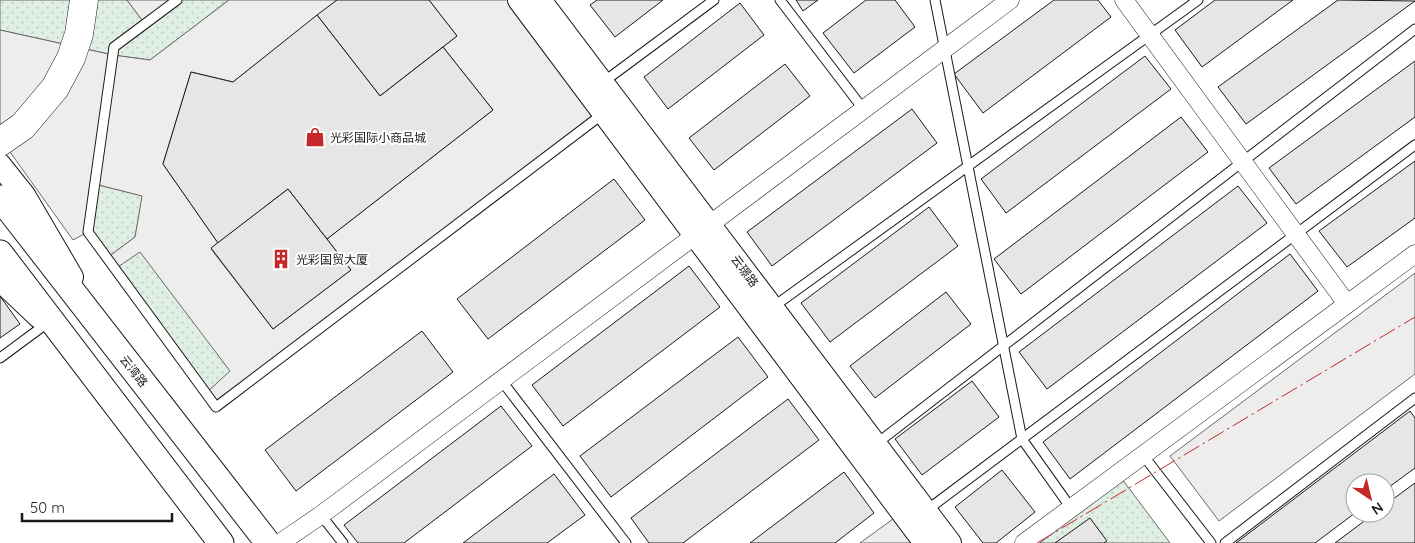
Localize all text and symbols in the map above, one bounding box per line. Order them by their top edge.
shop icon: 光彩国际小商品城 [304,126,326,148]
place label: 光彩国际小商品城 [330,130,426,145]
building icon: 光彩国贸大厦 [270,248,292,270]
place label: 光彩国贸大厦 [296,252,368,267]
street label: 云璟路 [728,252,762,290]
street label: 云湾路 [117,352,151,390]
north arrow [1345,473,1395,523]
scale bar [22,490,172,522]
text: 50 m [30,498,65,517]
text: N [1368,498,1387,519]

